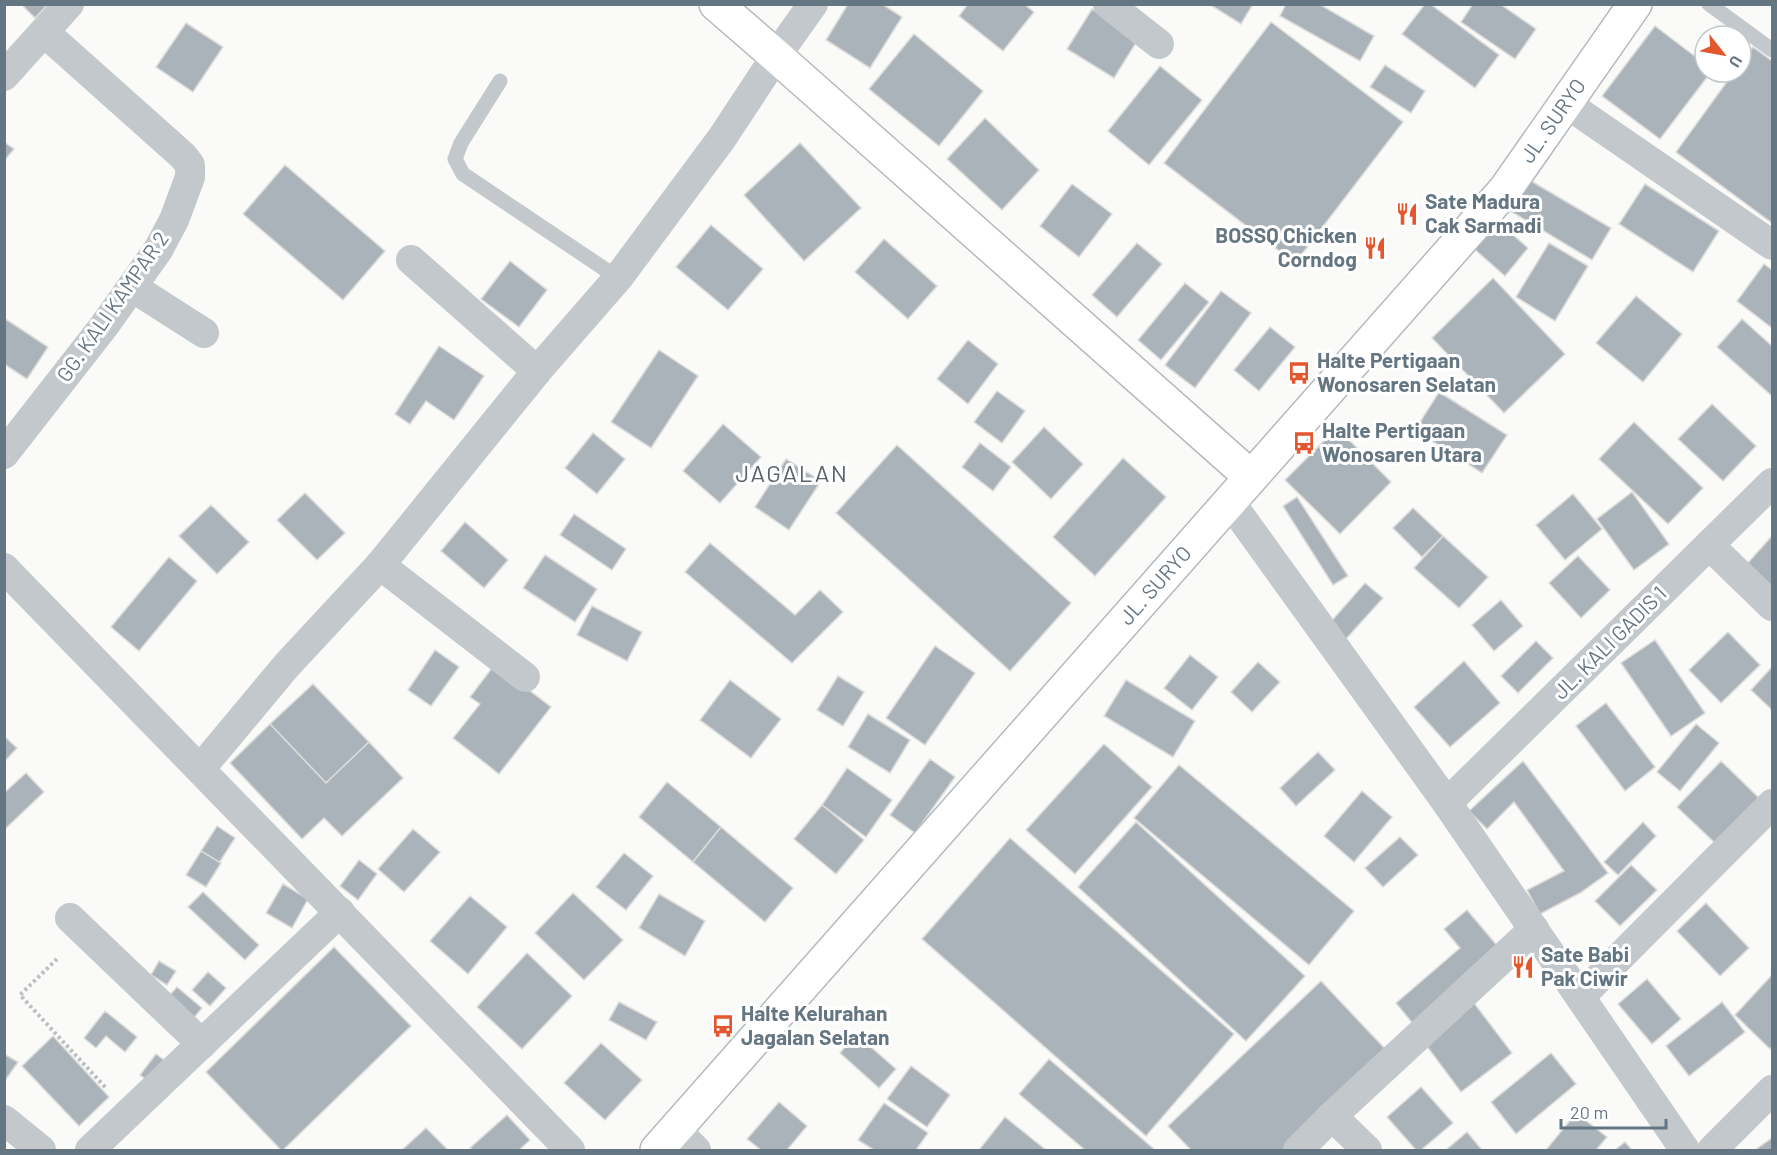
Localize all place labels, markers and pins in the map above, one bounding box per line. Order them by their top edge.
place label: Sate Madura Cak Sarmadi [1425,188,1542,237]
restaurant icon: Sate Madura Cak Sarmadi [1394,201,1420,227]
place label: BOSSQ Chicken Corndog [1215,222,1357,271]
restaurant icon: BOSSQ Chicken Corndog [1362,235,1388,261]
place label: Halte Pertigaan Wonosaren Selatan [1317,347,1496,396]
bus stop icon: Halte Pertigaan Wonosaren Selatan [1286,360,1312,386]
place label: Halte Pertigaan Wonosaren Utara [1322,417,1482,466]
bus stop icon: Halte Pertigaan Wonosaren Utara [1291,430,1317,456]
place label: Sate Babi Pak Ciwir [1541,941,1629,990]
restaurant icon: Sate Babi Pak Ciwir [1510,954,1536,980]
place label: Halte Kelurahan Jagalan Selatan [741,1000,890,1049]
bus stop icon: Halte Kelurahan Jagalan Selatan [710,1013,736,1039]

